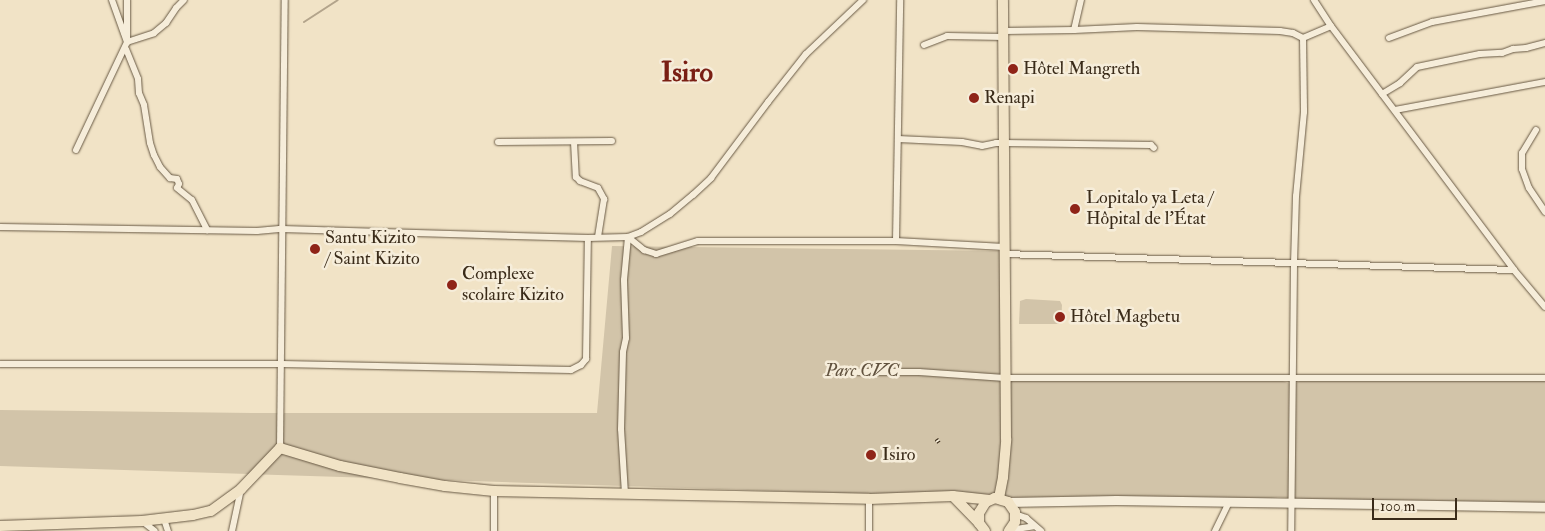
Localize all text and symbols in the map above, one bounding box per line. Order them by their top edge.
district label: Isiro [661,56,713,90]
place label: Hôtel Mangreth [1023,58,1140,80]
marker: Hôtel Mangreth [1007,63,1019,75]
place label: Renapi [984,87,1035,109]
marker: Renapi [968,92,980,104]
place label: Lopitalo ya Leta / Hôpital de l'État [1086,188,1213,230]
marker: Lopitalo ya Leta / Hôpital de l'État [1068,202,1082,216]
place label: Santu Kizito / Saint Kizito [325,228,420,270]
marker: Santu Kizito / Saint Kizito [309,243,321,255]
place label: Complexe scolaire Kizito [462,264,564,306]
marker: Complexe scolaire Kizito [446,279,458,291]
place label: Hôtel Magbetu [1070,306,1180,328]
marker: Hôtel Magbetu [1054,311,1066,323]
park label: Parc CVC [825,360,899,382]
place label: Isiro [882,444,916,466]
marker: Isiro [864,448,878,462]
scale bar [1375,488,1460,520]
text: 100 m [1380,497,1415,516]

